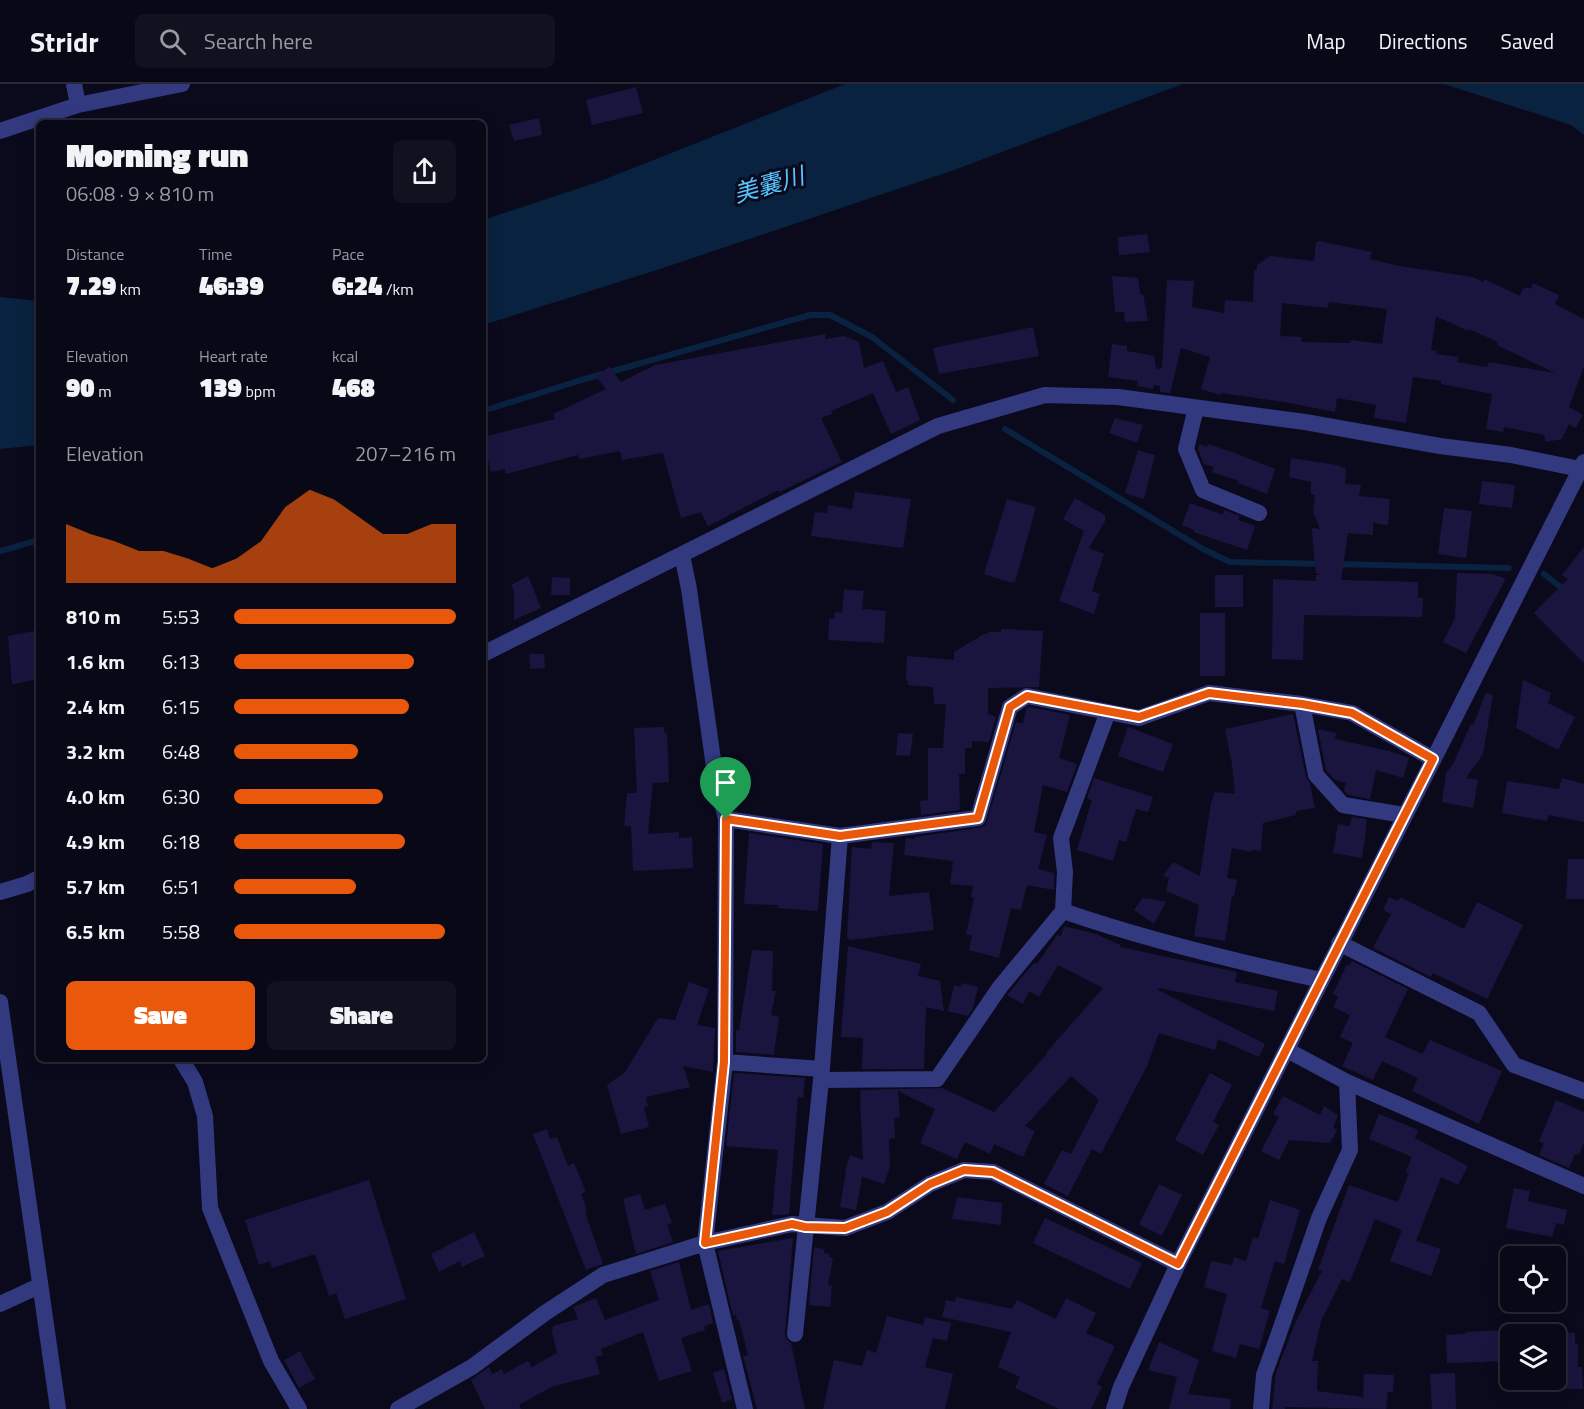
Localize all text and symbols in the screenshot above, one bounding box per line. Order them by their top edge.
search box [135,14,555,68]
text: Stridr [30,20,99,63]
text: Search here [204,24,313,58]
icon: search [156,25,189,58]
text: Map [1306,25,1346,57]
text: Directions [1379,25,1468,57]
text: Saved [1501,25,1554,57]
text: Morning run [66,130,248,180]
button: share [393,140,456,203]
water label: 美嚢川 [729,156,811,211]
text: 06:08 · 9 × 810 m [66,178,214,209]
text: Distance [66,242,124,266]
text: Time [199,242,232,266]
text: Pace [332,242,364,266]
text: 7.29 [66,266,116,305]
text: 46:39 [199,266,264,305]
text: 6:24 [332,266,382,305]
text: km [116,277,141,301]
text: /km [382,277,414,301]
text: Elevation [66,344,128,368]
text: Heart rate [199,344,268,368]
text: kcal [332,344,358,368]
text: 90 [66,368,95,407]
text: 139 [199,368,242,407]
text: 468 [332,368,375,407]
text: m [95,379,112,403]
text: bpm [242,379,276,403]
text: Elevation [66,438,144,469]
text: 207–216 m [355,438,456,469]
text: 810 m [66,601,121,632]
text: 5:53 [162,601,200,632]
text: 1.6 km [66,646,125,677]
text: 6:13 [162,646,200,677]
text: 2.4 km [66,691,125,722]
text: 6:15 [162,691,200,722]
text: 3.2 km [66,736,125,767]
text: 6:48 [162,736,200,767]
pin [700,757,751,819]
icon: arrive [709,766,742,799]
text: 4.0 km [66,781,125,812]
text: 6:30 [162,781,200,812]
text: 4.9 km [66,826,125,857]
text: 6:18 [162,826,200,857]
text: 5.7 km [66,871,125,902]
text: 6:51 [162,871,200,902]
text: 6.5 km [66,916,125,947]
text: 5:58 [162,916,200,947]
button: Save [66,981,255,1050]
button: Share [267,981,456,1050]
map controls [1500,1246,1566,1390]
button: locate [1500,1246,1566,1312]
button: layers [1500,1324,1566,1390]

